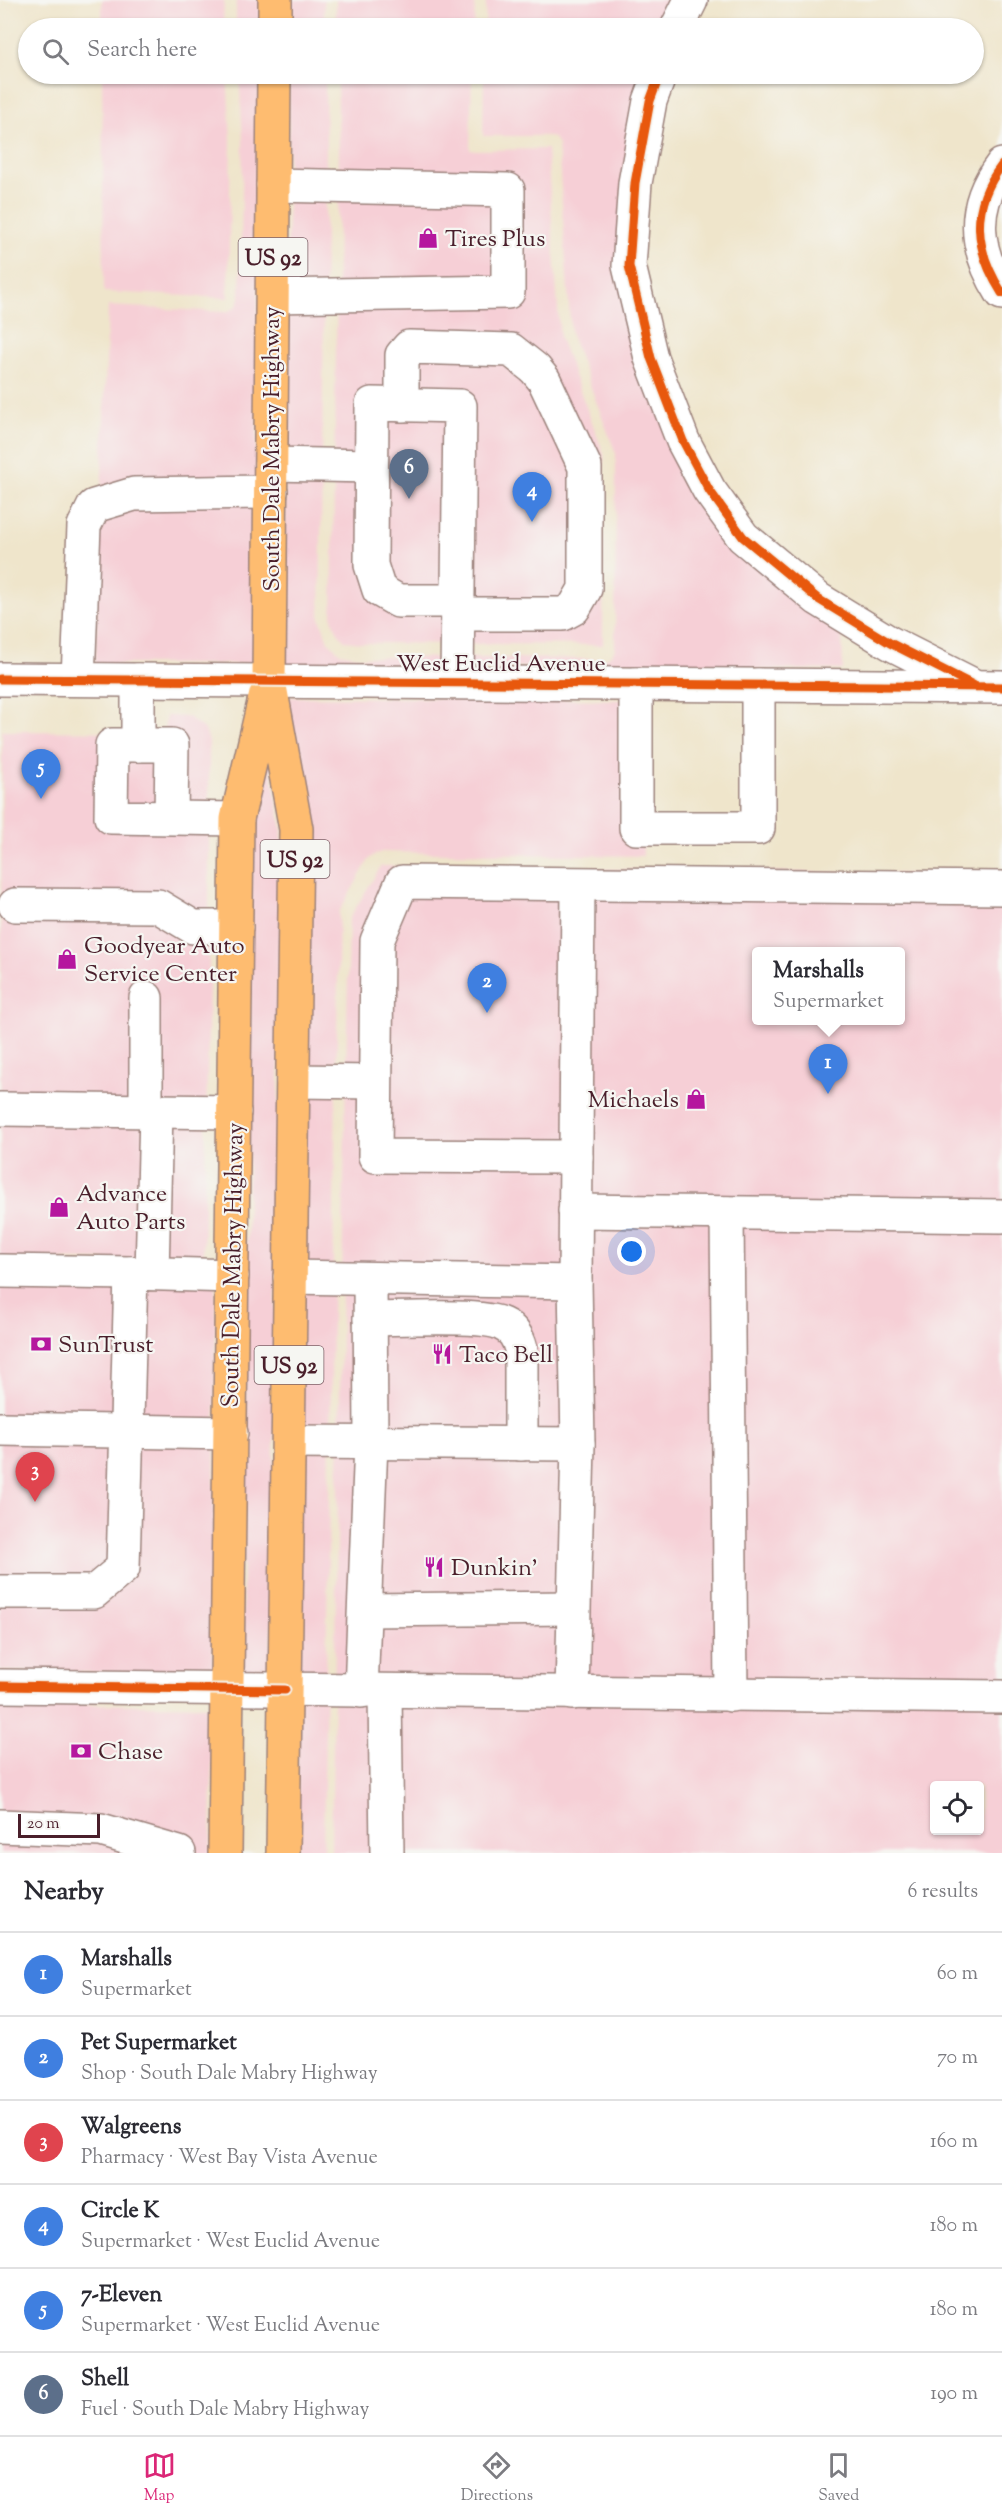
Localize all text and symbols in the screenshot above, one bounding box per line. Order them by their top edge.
search box [18,18,984,84]
icon: search [39,35,72,68]
text: Search here [87,35,197,67]
place label: Tires Plus [445,223,545,257]
shop icon: Tires Plus [416,226,440,250]
road number: US 92 [238,238,308,276]
street label: South Dale Mabry Highway [256,306,290,592]
pin: 6 [390,450,428,499]
pin: 4 [512,472,552,522]
street label: West Euclid Avenue [396,648,606,682]
pin: 5 [22,750,60,799]
road number: US 92 [260,840,330,878]
place label: Goodyear Auto Service Center [84,930,245,992]
shop icon: Goodyear Auto Service Center [55,947,79,971]
popup [752,947,905,1025]
text: Marshalls [773,956,864,988]
pin: 2 [468,964,506,1013]
text: Supermarket [773,988,884,1017]
pin: 1 [808,1044,848,1094]
place label: Michaels [588,1084,679,1118]
shop icon: Michaels [684,1087,708,1111]
street label: South Dale Mabry Highway [215,1122,253,1408]
place label: Advance Auto Parts [76,1178,186,1240]
shop icon: Advance Auto Parts [47,1195,71,1219]
your location [617,1237,646,1266]
place label: SunTrust [58,1329,153,1363]
bank icon: SunTrust [29,1332,53,1356]
place label: Taco Bell [459,1339,553,1373]
restaurant icon: Taco Bell [430,1342,454,1366]
road number: US 92 [254,1346,324,1384]
pin: 3 [15,1452,54,1502]
place label: Dunkin' [451,1552,538,1586]
restaurant icon: Dunkin' [422,1555,446,1579]
place label: Chase [98,1736,163,1770]
bank icon: Chase [69,1739,93,1763]
map controls [930,1781,984,1835]
button: locate [930,1781,984,1835]
scale bar [18,1811,100,1838]
text: 20 m [27,1813,60,1836]
text: Nearby [24,1874,104,1911]
text: 6 results [908,1878,978,1907]
text: Marshalls [81,1944,172,1976]
text: 1 [40,1960,47,1989]
text: 60 m [937,1960,978,1989]
text: Supermarket [81,1976,192,2005]
text: Pet Supermarket [81,2028,237,2060]
text: 2 [39,2044,48,2073]
text: 70 m [937,2044,978,2073]
text: Shop · South Dale Mabry Highway [81,2060,378,2089]
text: Walgreens [81,2112,181,2144]
text: 3 [39,2128,48,2157]
text: 160 m [930,2128,978,2157]
text: Pharmacy · West Bay Vista Avenue [81,2144,378,2173]
text: Circle K [81,2196,159,2228]
text: 4 [38,2212,49,2241]
text: 180 m [930,2212,978,2241]
text: Supermarket · West Euclid Avenue [81,2228,380,2257]
text: 7-Eleven [81,2280,162,2312]
text: 5 [40,2296,47,2325]
text: 180 m [930,2296,978,2325]
text: Supermarket · West Euclid Avenue [81,2312,380,2341]
text: Shell [81,2364,129,2396]
text: 6 [39,2380,48,2409]
text: 190 m [930,2380,978,2409]
text: Fuel · South Dale Mabry Highway [81,2396,370,2425]
tab: Map [143,2449,176,2508]
tab: Directions [461,2449,533,2508]
tab: Saved [818,2449,859,2508]

